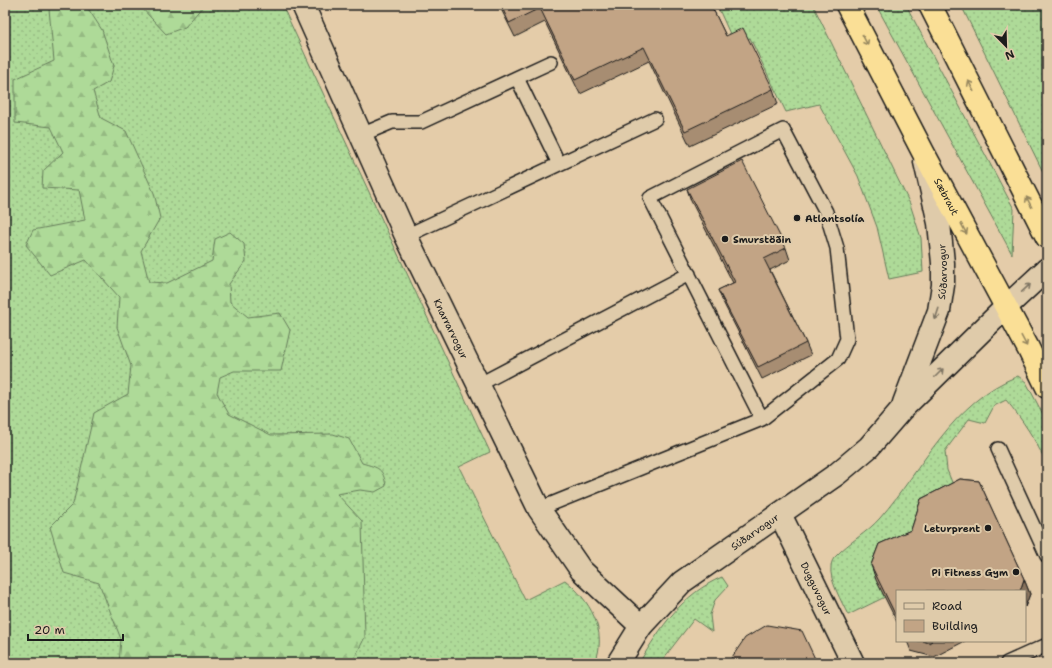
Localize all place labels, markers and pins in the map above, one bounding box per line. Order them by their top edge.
place label: Atlantsolía [805,212,864,225]
marker: Atlantsolía [792,213,802,223]
place label: Smurstöðin [733,233,792,246]
marker: Smurstöðin [720,234,730,244]
place label: Leturprent [924,522,980,535]
marker: Leturprent [983,523,993,533]
place label: Pi Fitness Gym [932,566,1008,579]
marker: Pi Fitness Gym [1011,567,1021,577]

